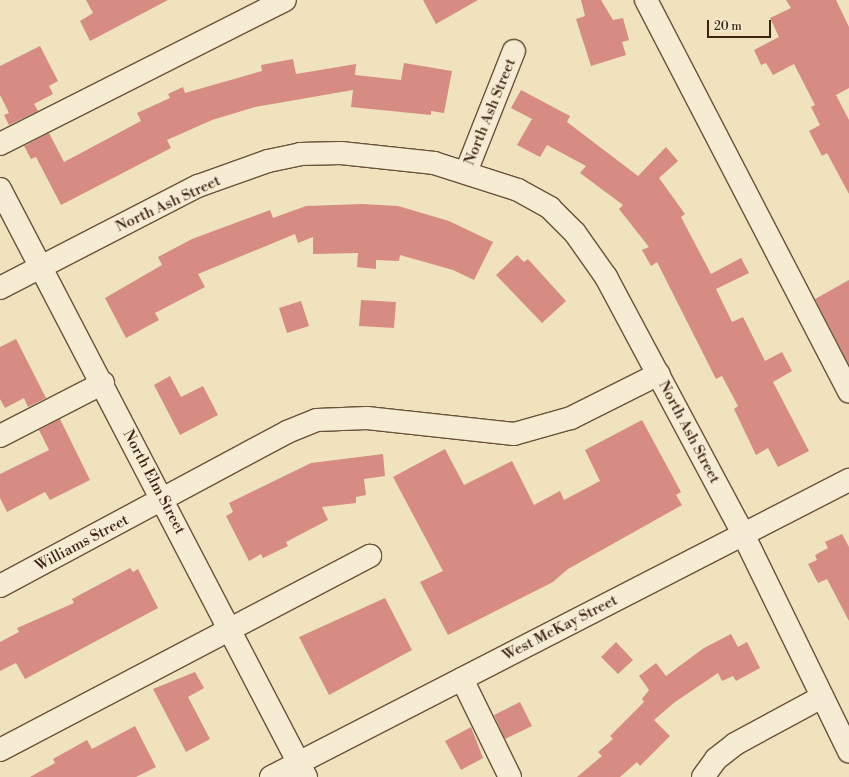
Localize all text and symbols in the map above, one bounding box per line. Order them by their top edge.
scale bar [709,12,773,38]
text: 20 m [714,19,742,34]
street label: North Ash Street [460,56,520,168]
street label: North Ash Street [113,172,223,236]
street label: North Ash Street [654,378,724,486]
street label: North Elm Street [119,427,189,537]
street label: Williams Street [32,511,132,575]
street label: West McKay Street [500,591,620,665]

